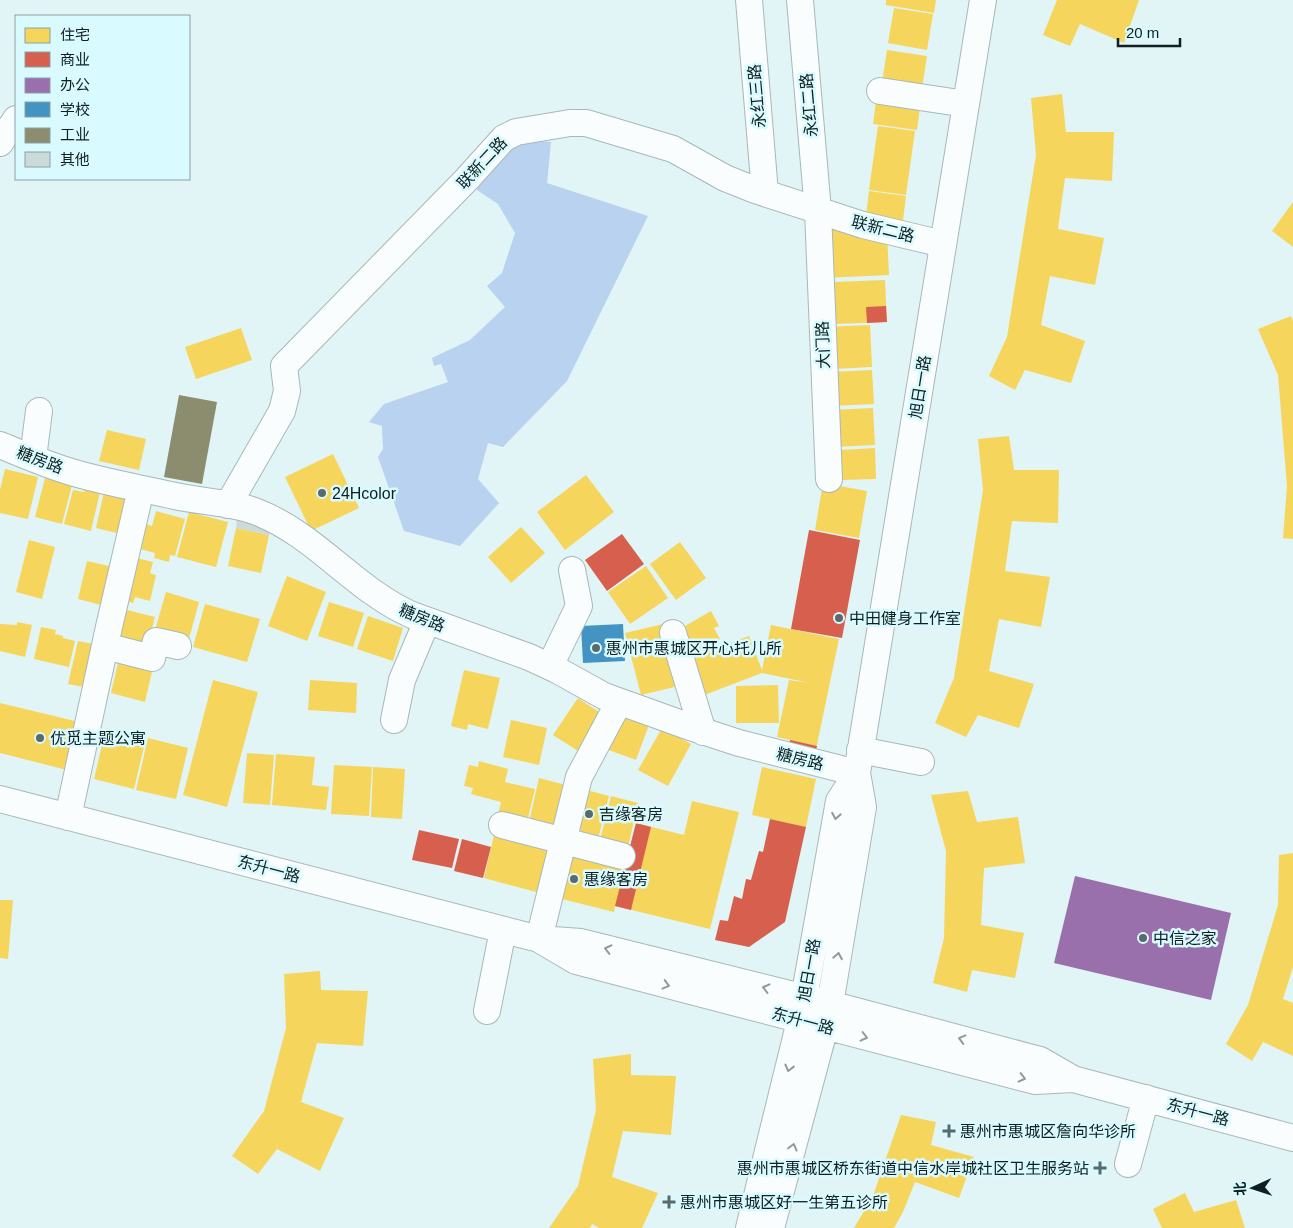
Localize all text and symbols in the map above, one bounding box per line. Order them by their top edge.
legend [15,15,190,180]
scale bar [1118,15,1180,47]
text: 20 m [1126,24,1159,41]
text: 住宅 [60,26,90,43]
text: 商业 [60,51,90,68]
street label: 永红三路 [746,63,768,129]
street label: 永红二路 [798,72,820,138]
text: 办公 [60,76,90,93]
text: 学校 [60,101,90,118]
text: 工业 [60,126,90,143]
street label: 联新二路 [454,134,510,192]
text: 其他 [60,151,90,168]
street label: 联新二路 [850,213,916,245]
street label: 大门路 [814,321,832,369]
street label: 旭日一路 [907,354,933,420]
street label: 糖房路 [15,443,65,477]
place label: 24Hcolor [332,485,397,502]
marker: 24Hcolor [316,487,328,499]
street label: 糖房路 [397,601,447,635]
place label: 中田健身工作室 [849,610,961,627]
marker: 中田健身工作室 [833,612,845,624]
place label: 惠州市惠城区开心托儿所 [606,640,782,657]
marker: 惠州市惠城区开心托儿所 [590,642,602,654]
place label: 优觅主题公寓 [50,730,146,747]
marker: 优觅主题公寓 [34,732,46,744]
street label: 糖房路 [775,745,825,773]
place label: 吉缘客房 [599,805,663,823]
marker: 吉缘客房 [583,808,595,820]
one-way arrow [831,812,841,821]
street label: 东升一路 [236,853,302,885]
place label: 惠缘客房 [584,870,648,888]
marker: 惠缘客房 [568,873,580,885]
place label: 中信之家 [1153,930,1217,947]
marker: 中信之家 [1137,932,1149,944]
street label: 旭日一路 [795,937,823,1003]
one-way arrow [604,944,613,955]
one-way arrow [833,952,843,960]
one-way arrow [661,979,670,990]
one-way arrow [761,983,770,994]
street label: 东升一路 [770,1005,836,1037]
one-way arrow [860,1031,869,1042]
one-way arrow [958,1035,966,1045]
one-way arrow [784,1063,795,1072]
one-way arrow [1017,1072,1026,1083]
street label: 东升一路 [1165,1096,1231,1128]
place label: 惠州市惠城区詹向华诊所 [960,1123,1136,1140]
marker: 惠州市惠城区詹向华诊所 [942,1124,956,1138]
one-way arrow [787,1143,798,1152]
place label: 惠州市惠城区桥东街道中信水岸城社区卫生服务站 [737,1160,1089,1177]
marker: 惠州市惠城区桥东街道中信水岸城社区卫生服务站 [1093,1161,1107,1175]
north arrow [1228,1163,1278,1213]
text: 北 [1232,1181,1248,1196]
place label: 惠州市惠城区好一生第五诊所 [680,1194,888,1211]
marker: 惠州市惠城区好一生第五诊所 [662,1195,676,1209]

